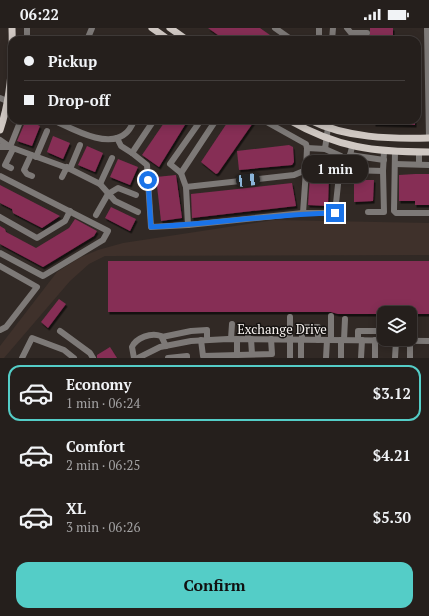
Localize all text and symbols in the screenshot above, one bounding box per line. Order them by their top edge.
text: 06:22 [20,4,59,24]
text: Pickup [48,51,97,71]
text: Drop-off [48,90,110,110]
callout: 1 min [302,155,368,183]
text: 1 min [317,160,353,178]
route start [139,171,157,189]
car [235,173,261,187]
route end [326,204,344,222]
map controls [377,306,417,346]
button: layers [377,306,417,346]
street label: Exchange Drive [237,320,327,338]
text: Economy [66,374,131,394]
icon: car [18,375,54,411]
text: $3.12 [373,383,411,403]
text: 1 min · 06:24 [66,394,140,412]
text: Comfort [66,436,125,456]
icon: car [18,437,54,473]
text: $4.21 [373,445,411,465]
text: 2 min · 06:25 [66,456,140,474]
text: XL [66,498,86,518]
icon: car [18,499,54,535]
text: $5.30 [373,507,411,527]
text: 3 min · 06:26 [66,518,140,536]
button: Confirm [16,562,413,608]

